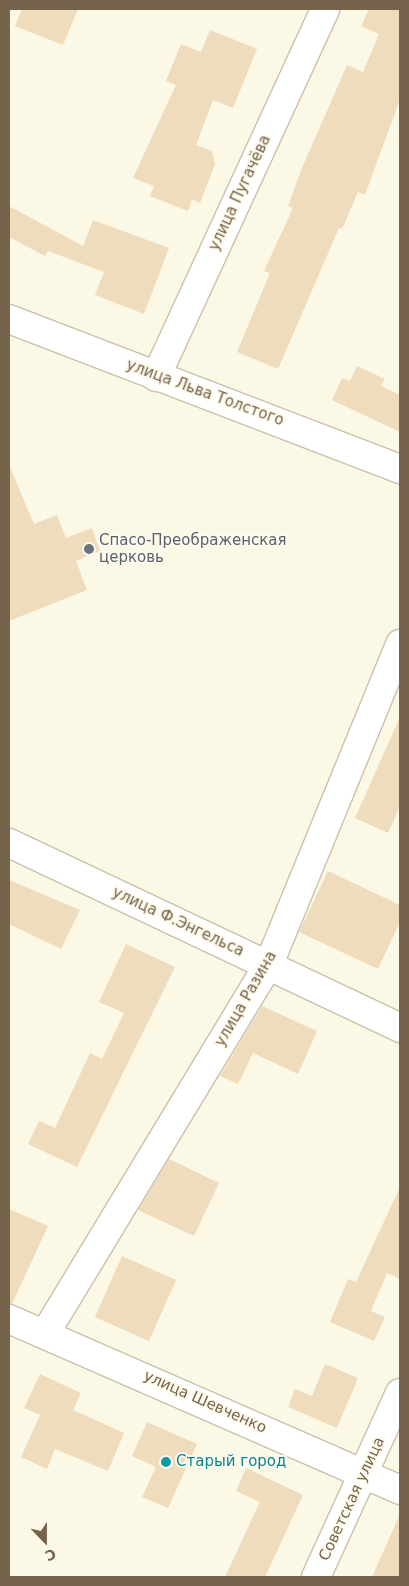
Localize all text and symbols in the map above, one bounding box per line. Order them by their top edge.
street label: улица Пугачёва [205,132,275,254]
street label: улица Льва Толстого [124,356,286,430]
place label: Спасо-Преображенская церковь [99,531,287,566]
marker: Спасо-Преображенская церковь [83,543,95,555]
street label: улица Ф.Энгельса [109,884,247,960]
street label: улица Разина [211,948,281,1050]
street label: улица Шевченко [141,1367,269,1437]
street label: Советская улица [315,1434,389,1564]
place label: Старый город [176,1453,286,1471]
marker: Старый город [160,1456,172,1468]
north arrow [20,1516,70,1566]
text: С [43,1546,58,1564]

